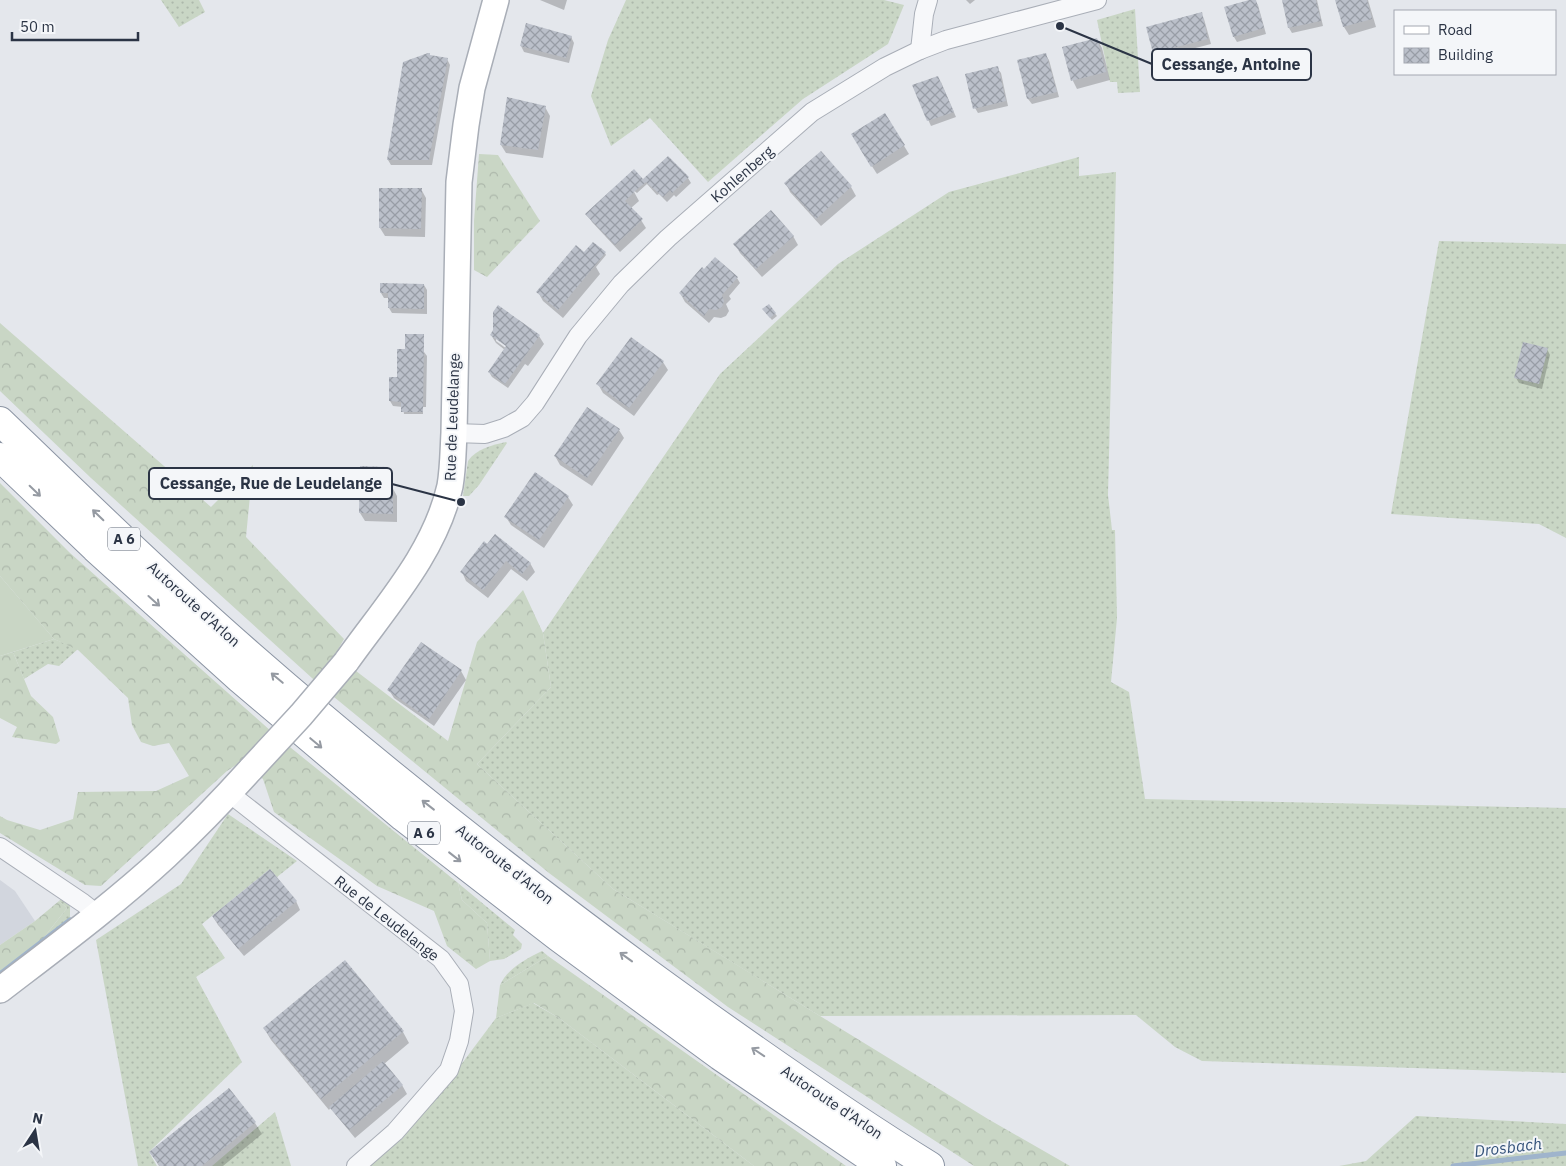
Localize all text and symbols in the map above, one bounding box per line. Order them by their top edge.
scale bar [12,10,139,42]
legend [1394,10,1556,75]
text: 50 m [20,17,55,36]
text: Road [1438,20,1473,39]
text: Building [1438,45,1493,64]
callout: Cessange, Antoine [1152,49,1311,80]
text: Cessange, Antoine [1162,54,1300,74]
street label: Kohlenberg [707,142,777,206]
street label: Rue de Leudelange [440,353,464,481]
callout: Cessange, Rue de Leudelange [149,468,392,499]
text: Cessange, Rue de Leudelange [160,473,382,493]
one-way arrow [29,485,42,497]
one-way arrow [91,509,104,521]
road number: A 6 [108,528,140,550]
street label: Autoroute d'Arlon [144,557,244,651]
one-way arrow [148,596,161,607]
one-way arrow [271,672,284,683]
one-way arrow [309,737,322,749]
one-way arrow [422,799,435,810]
street label: Autoroute d'Arlon [452,820,558,908]
road number: A 6 [408,821,440,844]
one-way arrow [448,852,462,862]
street label: Rue de Leudelange [331,871,443,965]
one-way arrow [619,952,633,962]
one-way arrow [751,1047,765,1057]
street label: Autoroute d'Arlon [777,1061,887,1143]
north arrow [10,1106,60,1156]
text: N [31,1108,45,1128]
water label: Drosbach [1473,1133,1543,1161]

